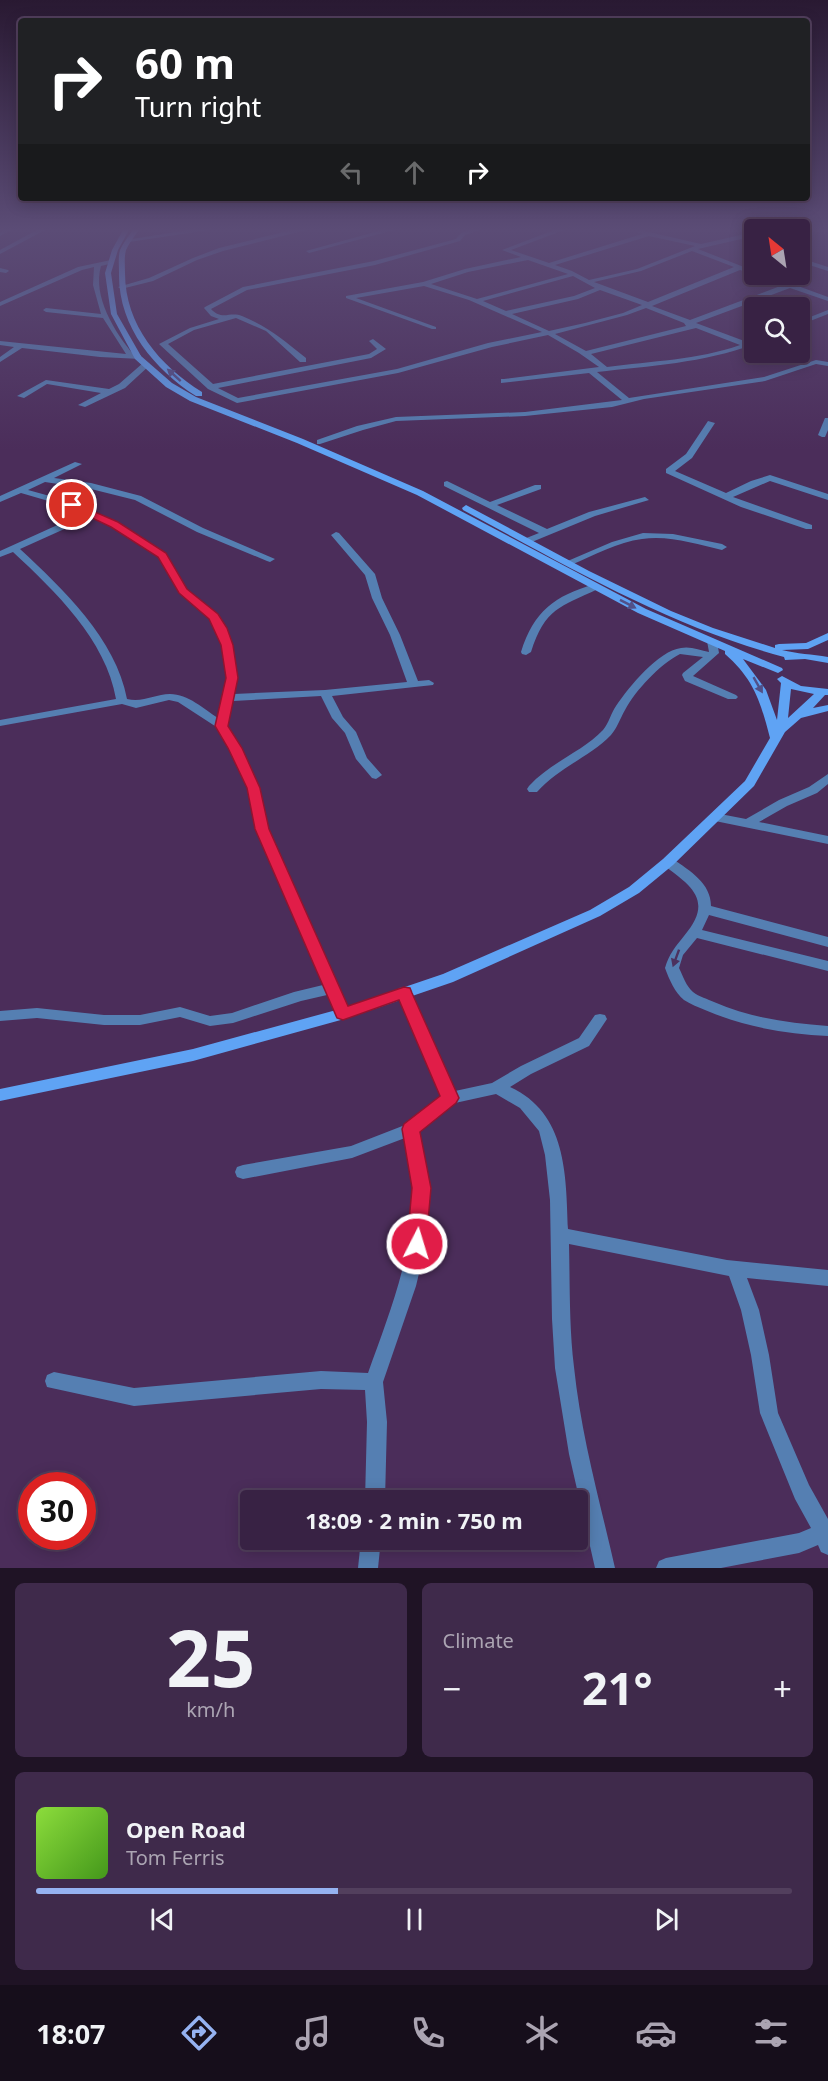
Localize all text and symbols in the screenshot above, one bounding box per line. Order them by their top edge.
text: 60 m [135,34,235,91]
icon: right [36,42,114,120]
text: Turn right [135,88,261,125]
icon: left [335,156,368,189]
icon: ahead [398,156,431,189]
icon: right [461,156,494,189]
north arrow [744,219,810,285]
map controls [744,219,810,363]
button: search [744,297,810,363]
one-way arrow [167,369,182,382]
pin [46,479,97,530]
icon: arrive [55,488,88,521]
one-way arrow [620,599,637,609]
one-way arrow [753,677,763,694]
one-way arrow [671,949,681,967]
position arrow [385,1212,449,1276]
speed limit sign: 30 [18,1472,96,1550]
text: 18:09 · 2 min · 750 m [305,1505,523,1535]
text: 25 [166,1604,255,1710]
text: Climate [443,1627,514,1654]
text: 21° [582,1657,653,1718]
text: − [443,1666,461,1711]
text: + [773,1666,792,1711]
text: km/h [186,1696,235,1723]
text: Open Road [126,1814,246,1844]
text: Tom Ferris [126,1844,225,1871]
icon: previous [146,1903,179,1936]
icon: pause [398,1903,431,1936]
icon: next [650,1903,683,1936]
icon: directions [178,2012,220,2054]
icon: music [292,2012,334,2054]
icon: phone [407,2012,449,2054]
icon: climate [521,2012,563,2054]
icon: car [635,2012,677,2054]
icon: filters [750,2012,792,2054]
text: 18:07 [36,2015,106,2052]

